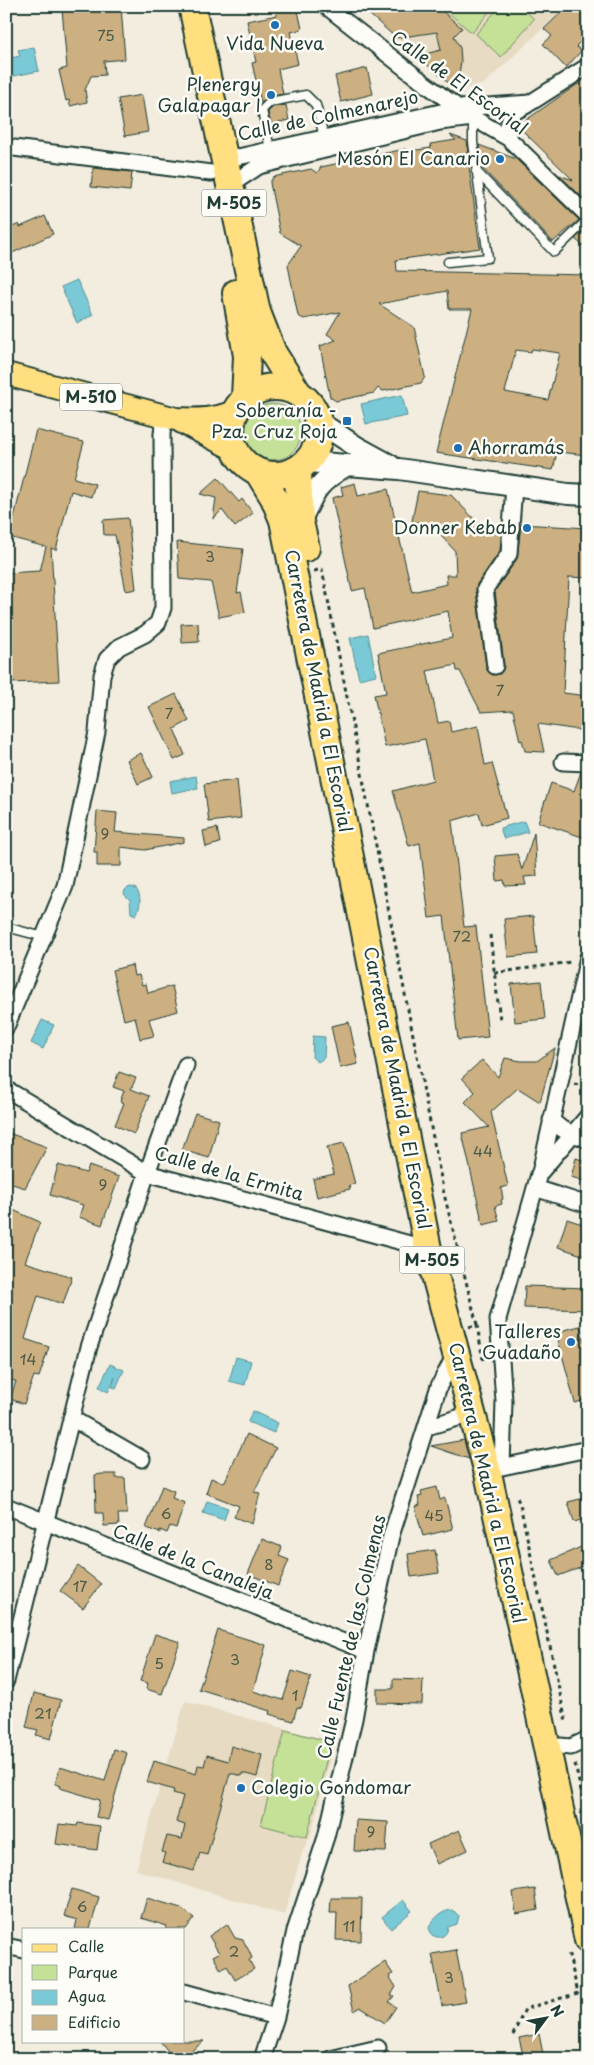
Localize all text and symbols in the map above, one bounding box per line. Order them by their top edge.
marker: Vida Nueva [269,19,281,31]
house number: 75 [97,23,115,46]
street label: Calle de El Escorial [386,23,534,141]
place label: Vida Nueva [226,29,324,56]
place label: Plenergy Galapagar I [157,70,261,118]
street label: Calle de Colmenarejo [235,82,420,147]
marker: Plenergy Galapagar I [265,89,277,101]
place label: Mesón El Canario [337,144,490,171]
marker: Mesón El Canario [494,153,506,165]
road number: M-505 [202,190,266,217]
road number: M-510 [60,384,122,411]
place label: Soberanía - Pza. Cruz Roja [211,396,337,444]
marker: Soberanía - Pza. Cruz Roja [341,415,353,427]
place label: Ahorramás [468,433,564,460]
marker: Ahorramás [452,442,464,454]
place label: Donner Kebab [393,513,517,540]
marker: Donner Kebab [521,522,533,534]
house number: 3 [205,544,215,567]
street label: Carretera de Madrid a El Escorial [279,547,360,834]
house number: 7 [496,678,505,701]
house number: 7 [165,701,174,724]
house number: 9 [101,821,109,844]
house number: 72 [453,924,471,947]
street label: Carretera de Madrid a El Escorial [358,944,439,1231]
street label: Calle de la Ermita [152,1138,308,1207]
house number: 44 [473,1139,493,1162]
house number: 9 [99,1172,107,1195]
road number: M-505 [400,1246,464,1274]
place label: Talleres Guadaño [482,1317,561,1365]
marker: Talleres Guadaño [565,1336,577,1348]
street label: Carretera de Madrid a El Escorial [443,1339,534,1626]
house number: 14 [20,1347,36,1370]
house number: 6 [161,1501,171,1524]
house number: 45 [424,1503,444,1526]
street label: Calle Fuente de las Colmenas [309,1512,392,1762]
street label: Calle de la Canaleja [109,1516,278,1605]
house number: 8 [264,1552,274,1575]
house number: 17 [73,1574,87,1597]
house number: 3 [230,1647,240,1670]
house number: 5 [154,1651,164,1674]
house number: 1 [292,1683,298,1706]
house number: 21 [34,1701,52,1724]
place label: Colegio Gondomar [251,1773,412,1800]
marker: Colegio Gondomar [235,1782,247,1794]
house number: 9 [367,1819,375,1842]
house number: 6 [77,1894,87,1917]
house number: 11 [343,1914,355,1937]
legend [22,1928,185,2042]
text: Calle [68,1934,105,1957]
house number: 2 [229,1939,239,1962]
text: Parque [68,1960,118,1983]
house number: 3 [444,1965,454,1988]
text: Agua [68,1984,106,2007]
north arrow [522,1992,572,2042]
text: N [546,2001,569,2021]
text: Edificio [68,2010,121,2033]

